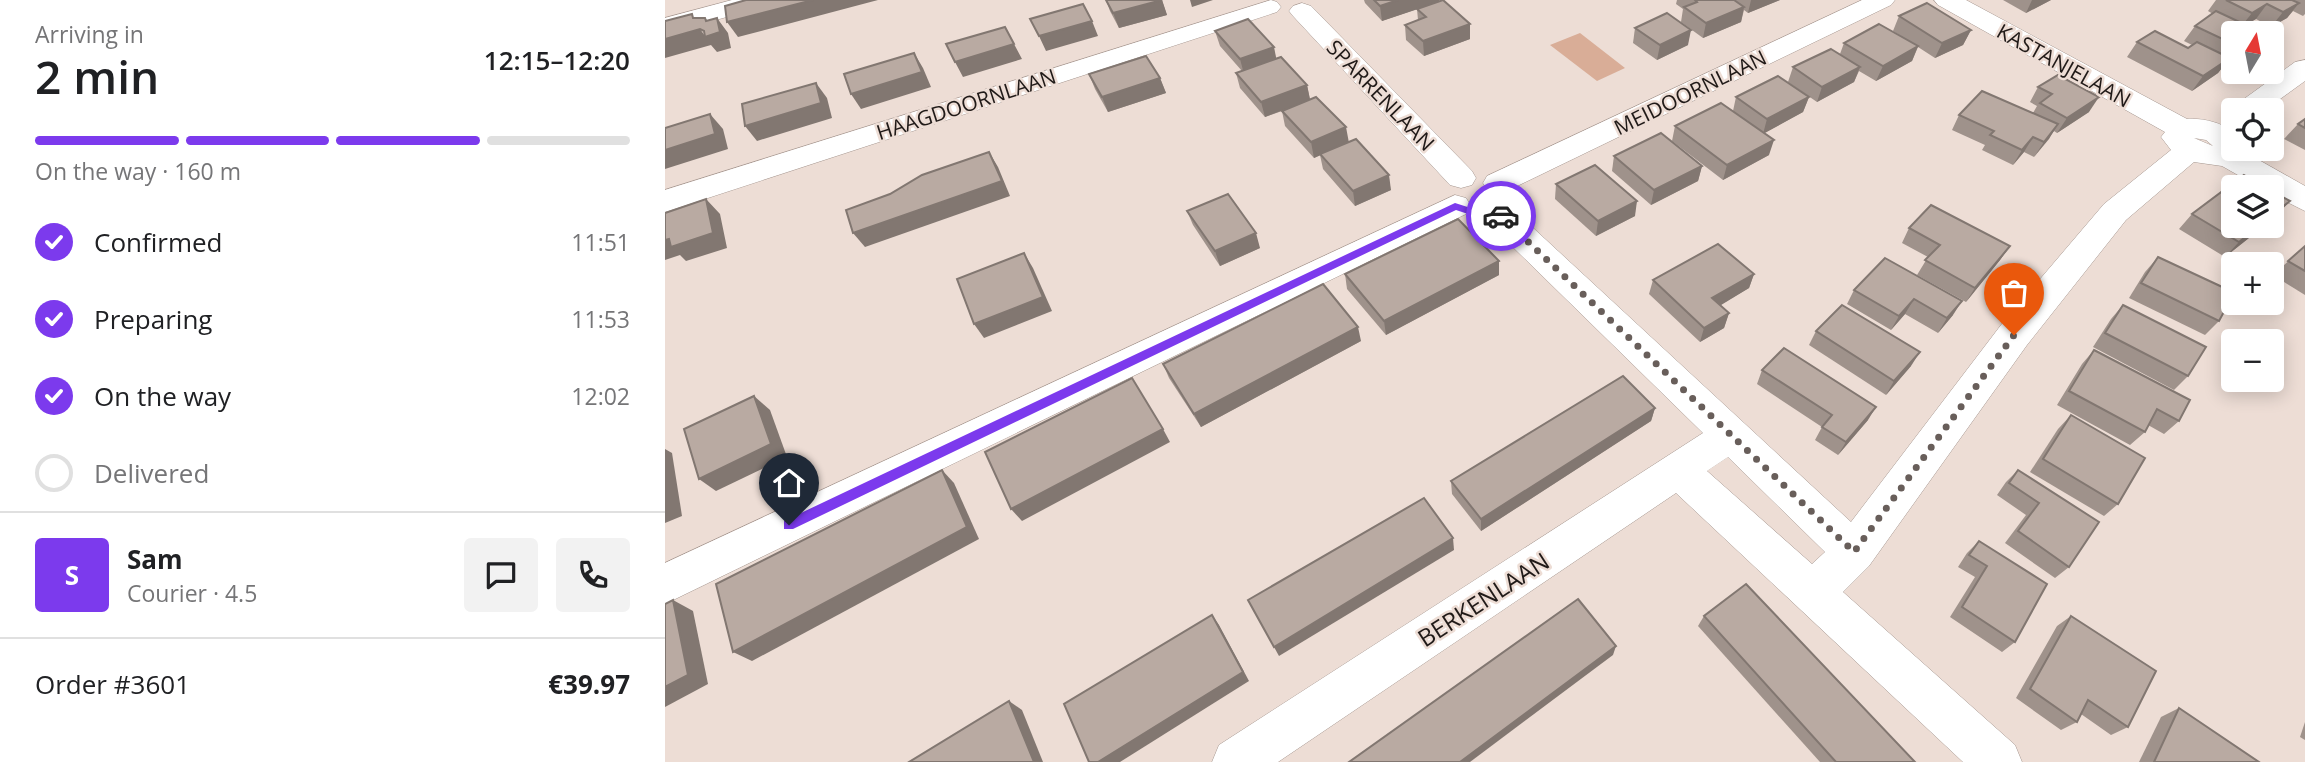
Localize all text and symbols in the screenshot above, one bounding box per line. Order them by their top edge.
street label: KASTANJELAAN [1992,17,2136,113]
text: Arriving in [35,18,144,50]
north arrow [2221,21,2284,84]
map controls [2221,21,2284,392]
street label: SPARRENLAAN [1321,33,1441,157]
text: 12:15–12:20 [484,42,630,78]
street label: MEIDOORNLAAN [1609,43,1771,141]
text: 2 min [35,45,159,107]
street label: HAAGDOORNLAAN [873,62,1059,146]
button: locate [2221,98,2284,161]
text: On the way · 160 m [35,155,241,187]
button: layers [2221,175,2284,238]
courier [1466,181,1536,251]
icon: car [1482,197,1520,235]
icon: check [35,223,73,261]
text: Confirmed [94,224,222,260]
text: 11:51 [571,226,630,258]
button: + [2221,252,2284,315]
pin [1984,263,2044,335]
icon: bag [1995,274,2033,312]
icon: check [35,300,73,338]
text: Preparing [94,301,212,337]
text: 11:53 [571,303,630,335]
button: − [2221,329,2284,392]
icon: check [35,377,73,415]
text: On the way [94,378,231,414]
text: 12:02 [571,380,630,412]
pin [759,453,819,525]
text: Delivered [94,455,209,491]
icon: home [770,464,808,502]
button: chat [464,538,538,612]
button: phone [556,538,630,612]
text: Sam [127,541,183,577]
street label: BERKENLAAN [1411,544,1555,654]
text: S [65,557,79,593]
text: Courier · 4.5 [127,577,257,609]
text: Order #3601 [35,666,190,702]
text: €39.97 [548,666,630,702]

